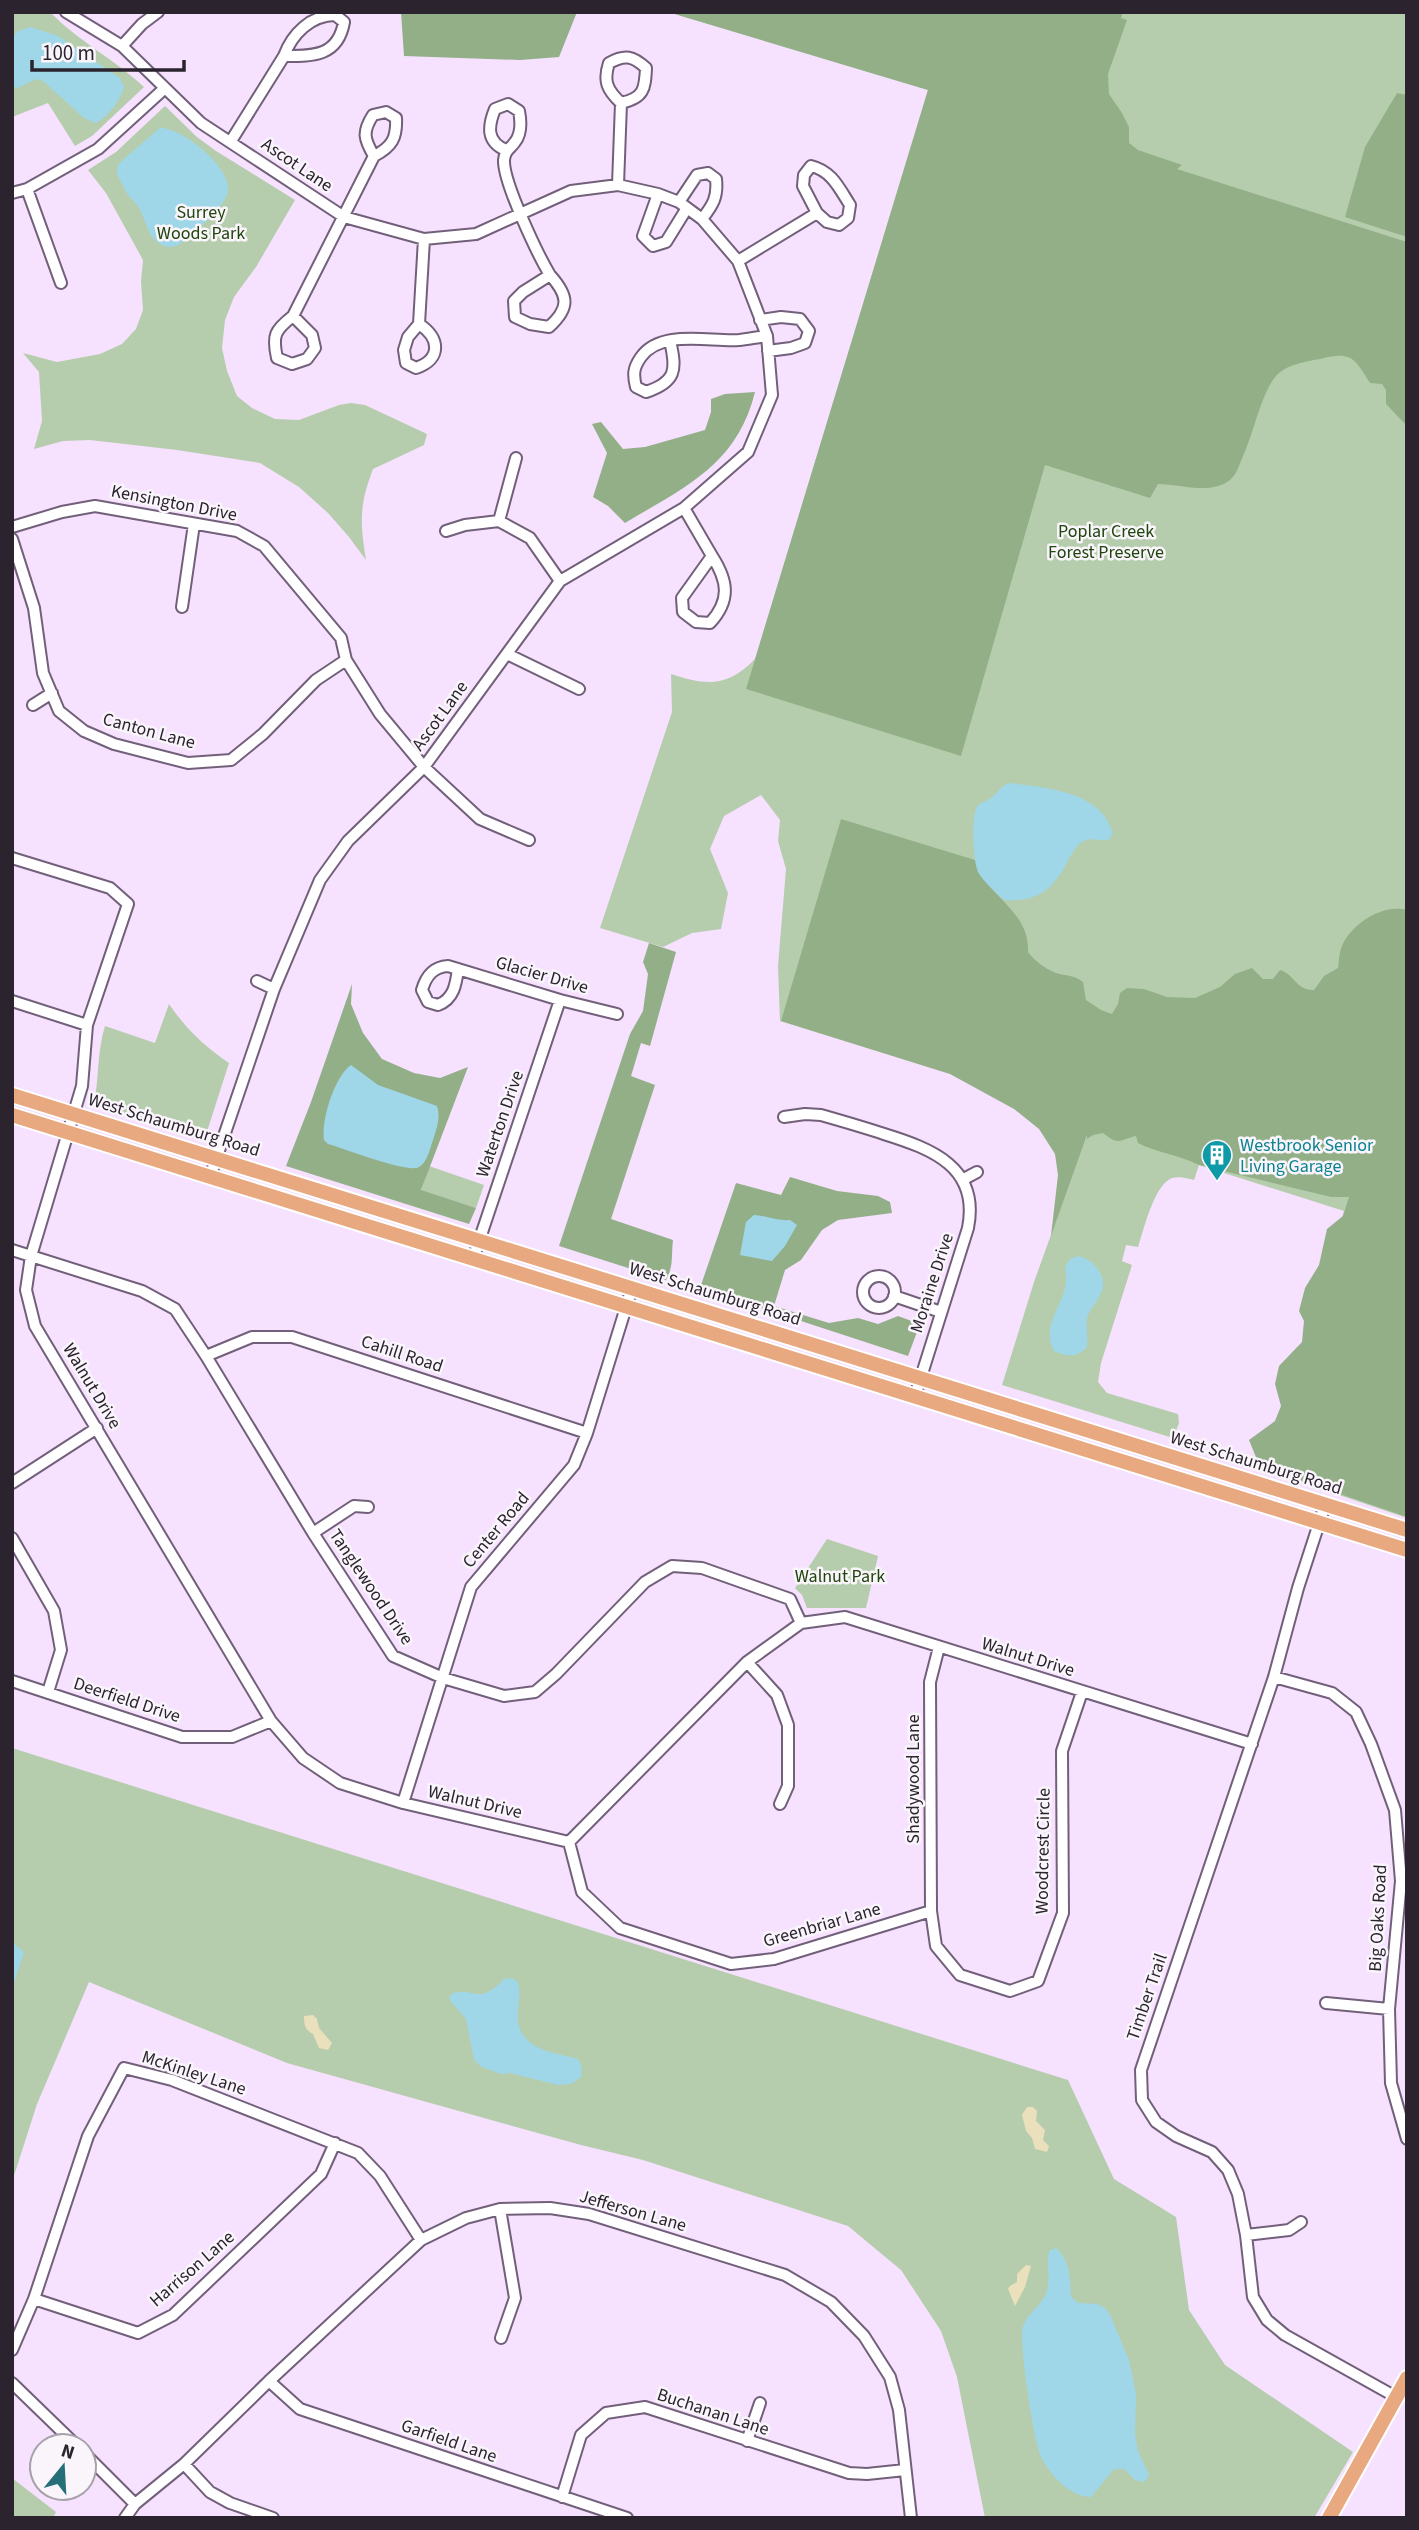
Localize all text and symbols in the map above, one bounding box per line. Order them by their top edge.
scale bar [32,28,184,72]
text: 100 m [42,38,95,68]
street label: Ascot Lane [256,132,338,198]
park label: Surrey Woods Park [157,200,245,246]
street label: Kensington Drive [109,479,239,527]
park label: Poplar Creek Forest Preserve [1048,519,1164,565]
street label: Ascot Lane [406,676,474,756]
street label: Canton Lane [100,707,198,755]
street label: Glacier Drive [493,950,591,1000]
street label: Waterton Drive [470,1067,530,1181]
street label: West Schaumburg Road [85,1087,263,1163]
place label: Westbrook Senior Living Garage [1240,1133,1374,1179]
building icon: Westbrook Senior Living Garage [1200,1138,1234,1182]
street label: Moraine Drive [904,1230,960,1336]
street label: West Schaumburg Road [626,1256,804,1332]
street label: Cahill Road [358,1329,446,1379]
street label: Walnut Drive [57,1338,127,1434]
street label: West Schaumburg Road [1167,1425,1345,1501]
street label: Center Road [457,1487,535,1573]
street label: Tanglewood Drive [323,1524,419,1650]
park label: Walnut Park [795,1564,885,1589]
street label: Walnut Drive [979,1631,1078,1683]
street label: Deerfield Drive [70,1671,184,1729]
street label: Shadywood Lane [901,1714,926,1844]
street label: Walnut Drive [425,1779,525,1825]
street label: Woodcrest Circle [1029,1788,1057,1914]
street label: Big Oaks Road [1363,1864,1393,1972]
street label: Greenbriar Lane [760,1896,884,1954]
street label: Timber Trail [1120,1950,1174,2044]
street label: McKinley Lane [139,2044,249,2102]
street label: Jefferson Lane [577,2184,689,2238]
street label: Harrison Lane [144,2225,240,2313]
street label: Buchanan Lane [654,2382,772,2442]
street label: Garfield Lane [398,2413,500,2469]
north arrow [28,2432,98,2502]
text: N [58,2437,78,2467]

